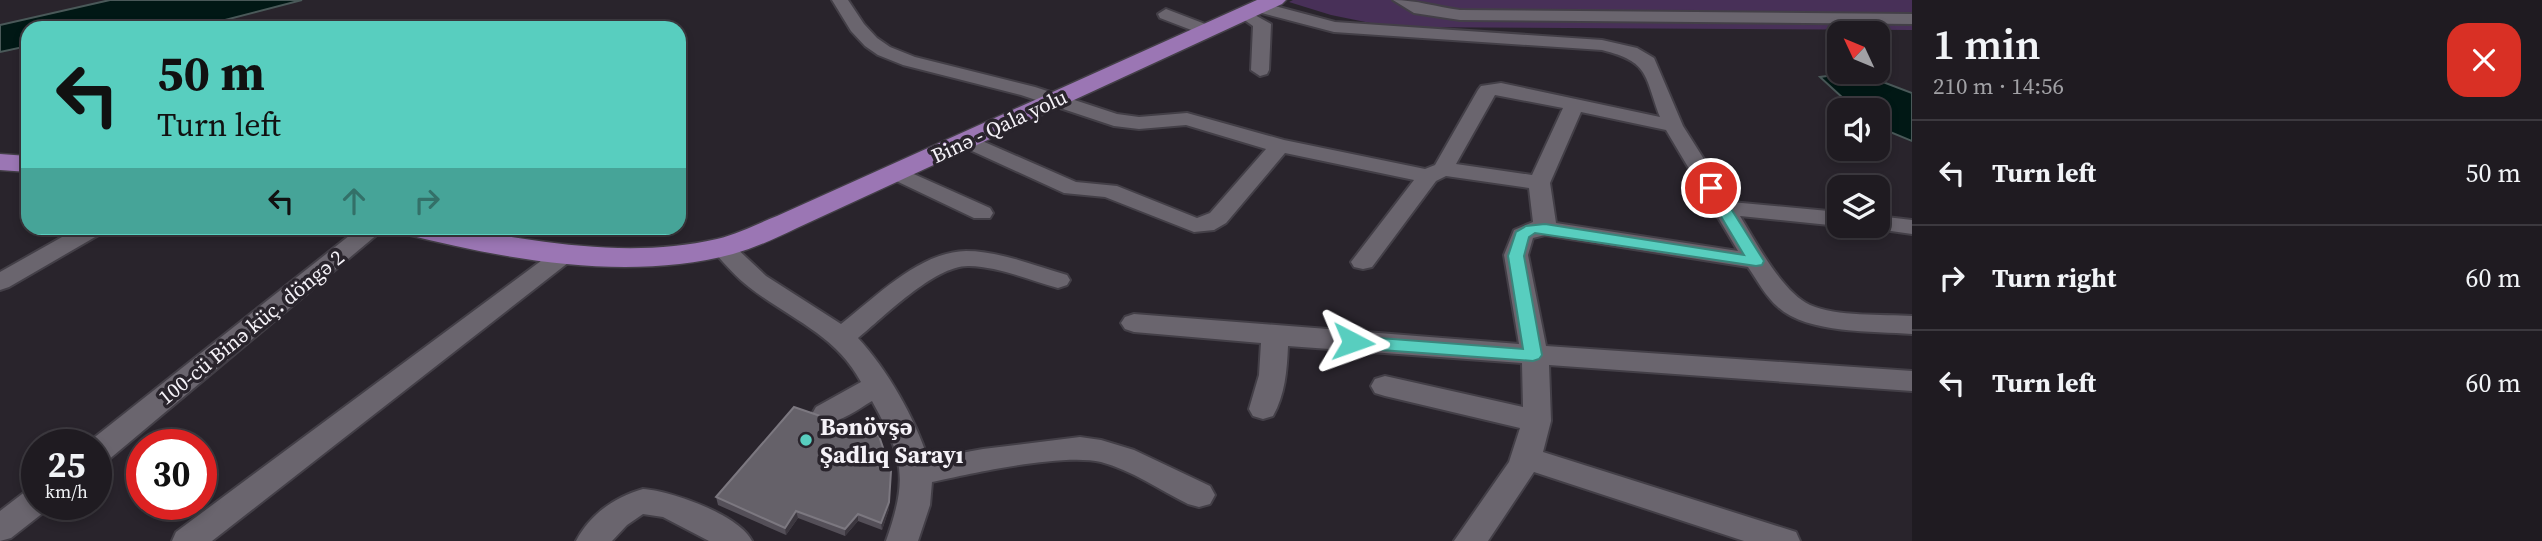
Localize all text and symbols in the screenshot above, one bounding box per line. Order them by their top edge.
text: 1 min [1933,15,2041,73]
north arrow [1827,21,1890,84]
map controls [1827,21,1890,238]
button: close [2447,23,2521,97]
text: 50 m [157,39,265,106]
icon: left [42,49,133,140]
text: 210 m · 14:56 [1933,70,2064,102]
street label: Binə - Qala yolu [926,82,1072,170]
button: sound [1827,98,1890,161]
text: Turn left [157,103,281,147]
icon: left [1933,154,1971,192]
text: Turn left [1992,155,2096,191]
text: 50 m [2466,155,2521,191]
pin [1681,158,1741,218]
icon: arrive [1692,169,1730,207]
button: layers [1827,175,1890,238]
icon: left [262,182,300,220]
icon: ahead [335,182,373,220]
icon: right [408,182,446,220]
street label: 100-cü Binə küç. döngə 2 [152,243,350,411]
icon: right [1933,259,1971,297]
text: Turn right [1992,260,2116,296]
text: 60 m [2466,260,2521,296]
position arrow [1316,305,1390,379]
icon: left [1933,364,1971,402]
text: Turn left [1992,365,2096,401]
text: 60 m [2466,365,2521,401]
place label: Bənövşə Şadlıq Sarayı [820,410,964,471]
speed limit sign: 30 [126,429,217,520]
marker: Bənövşə Şadlıq Sarayı [798,432,814,448]
text: 25 [48,441,85,489]
text: km/h [45,479,88,504]

